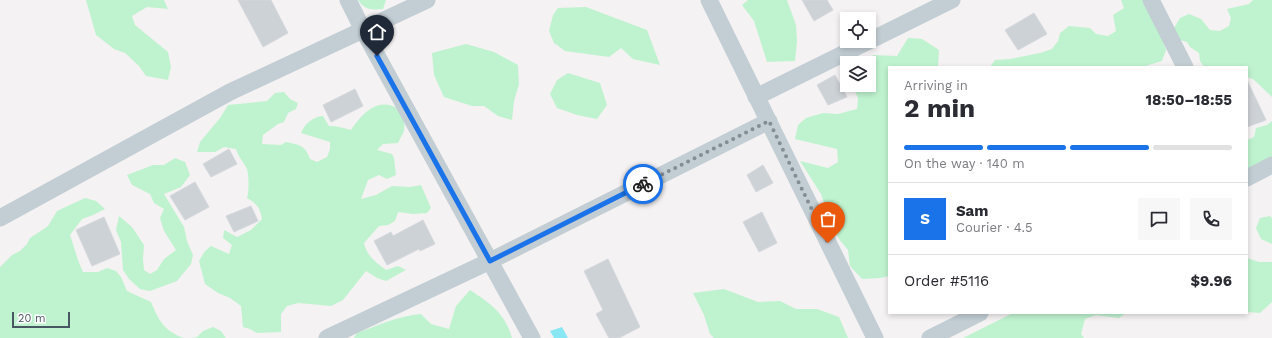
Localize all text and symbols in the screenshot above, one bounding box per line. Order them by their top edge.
map controls [840,12,876,92]
button: locate [840,12,876,48]
pin [360,15,394,56]
icon: home [366,21,388,43]
button: layers [840,56,876,92]
text: Arriving in [904,78,968,93]
text: 18:50–18:55 [1146,91,1232,109]
text: 2 min [904,93,975,123]
text: On the way · 140 m [904,156,1025,171]
courier [623,164,663,204]
icon: bike [632,173,654,195]
button: chat [1138,198,1180,240]
button: phone [1190,198,1232,240]
pin [811,202,845,243]
text: Sam [956,202,988,220]
icon: bag [817,208,839,230]
text: S [920,210,930,228]
text: Courier · 4.5 [956,220,1033,235]
text: Order #5116 [904,272,989,290]
text: $9.96 [1190,272,1232,290]
scale bar [12,310,70,329]
text: 20 m [18,312,46,325]

